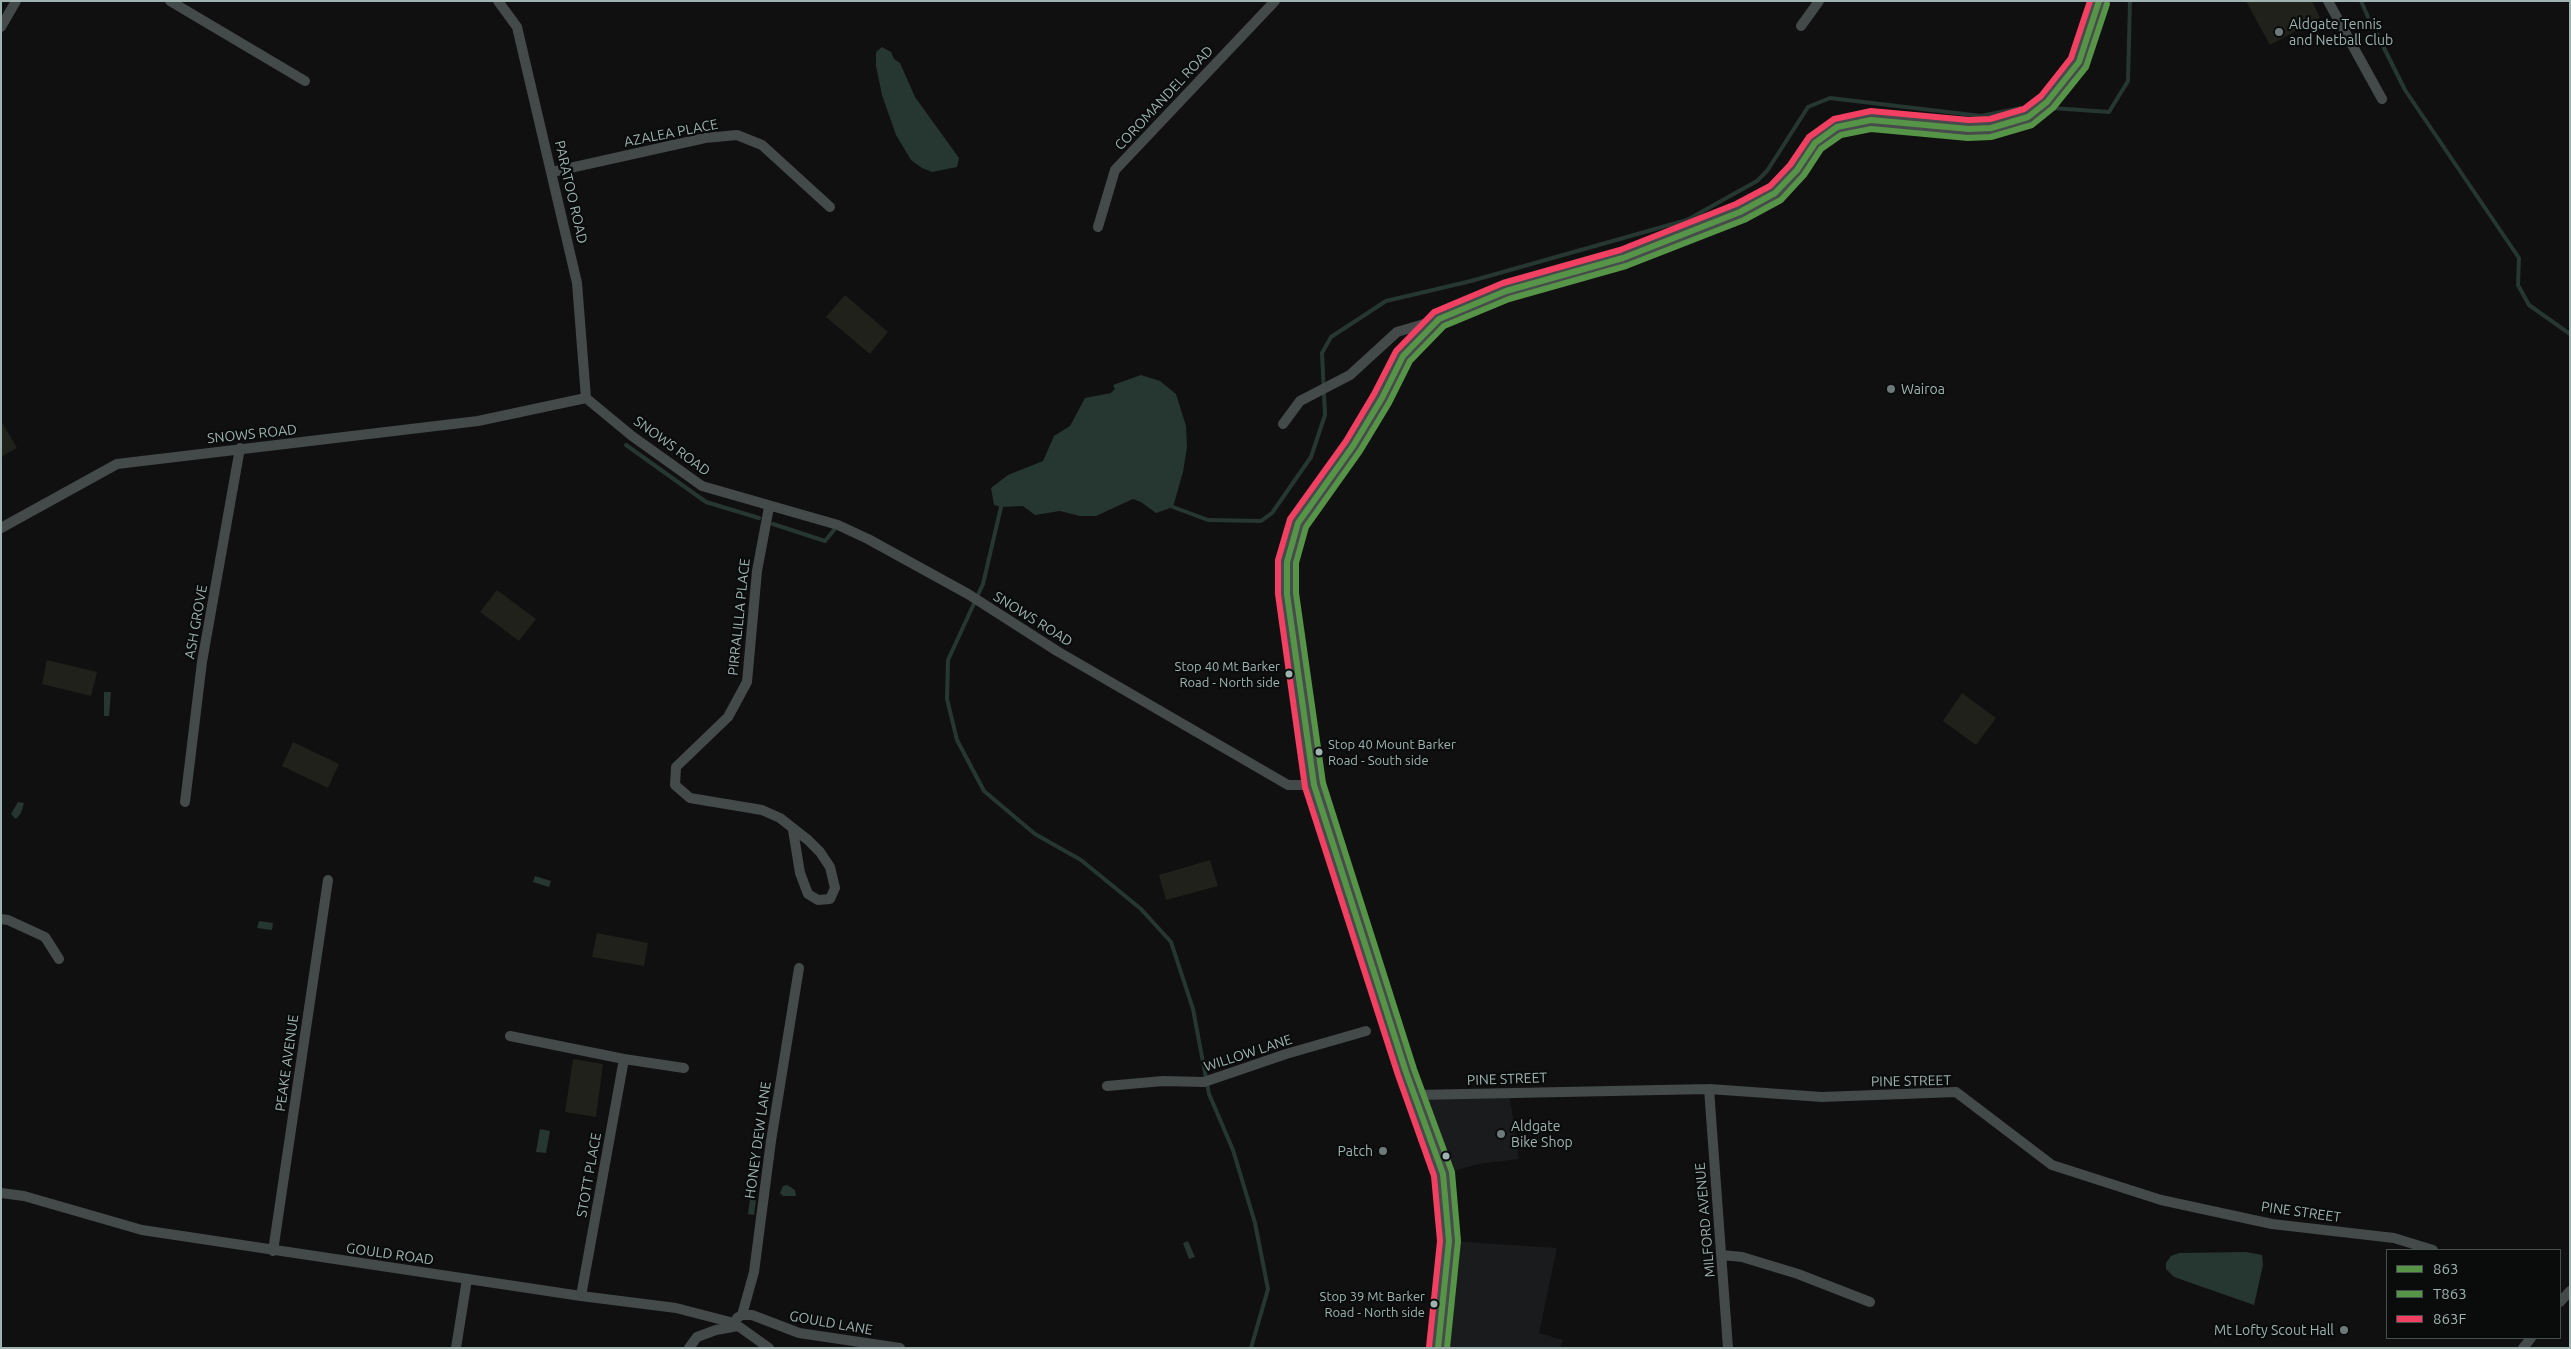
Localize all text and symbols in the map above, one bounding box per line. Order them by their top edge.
place label: Aldgate Tennis and Netball Club [2289,16,2393,48]
marker: Aldgate Tennis and Netball Club [2273,26,2285,38]
street label: COROMANDEL ROAD [1111,42,1217,154]
street label: AZALEA PLACE [623,116,719,150]
street label: PARATOO ROAD [551,139,591,245]
place label: Wairoa [1901,381,1945,397]
marker: Wairoa [1885,383,1897,395]
street label: SNOWS ROAD [631,413,713,479]
street label: SNOWS ROAD [206,421,298,447]
street label: PIRRALILLA PLACE [724,558,754,676]
street label: ASH GROVE [181,584,211,660]
street label: SNOWS ROAD [990,588,1076,650]
place label: Stop 40 Mt Barker Road - North side [1175,659,1280,690]
marker: Stop 40 Mt Barker Road - North side [1284,669,1294,679]
place label: Stop 40 Mount Barker Road - South side [1328,737,1456,768]
marker: Stop 40 Mount Barker Road - South side [1314,747,1324,757]
street label: PEAKE AVENUE [272,1013,302,1113]
street label: WILLOW LANE [1202,1031,1294,1075]
street label: PINE STREET [1467,1069,1547,1089]
street label: PINE STREET [1871,1072,1951,1090]
street label: HONEY DEW LANE [741,1080,775,1200]
place label: Aldgate Bike Shop [1511,1118,1573,1150]
marker: Aldgate Bike Shop [1495,1128,1507,1140]
street label: STOTT PLACE [573,1131,605,1219]
place label: Patch [1338,1143,1373,1159]
marker: Patch [1377,1145,1389,1157]
unlabelled marker [1441,1151,1451,1161]
street label: MILFORD AVENUE [1692,1162,1718,1278]
street label: PINE STREET [2260,1198,2342,1226]
street label: GOULD ROAD [345,1240,435,1268]
legend [2386,1249,2561,1339]
text: 863 [2433,1260,2458,1277]
text: T863 [2433,1285,2467,1302]
place label: Stop 39 Mt Barker Road - North side [1320,1289,1425,1320]
marker: Stop 39 Mt Barker Road - North side [1429,1299,1439,1309]
street label: GOULD LANE [788,1307,874,1339]
text: 863F [2433,1310,2466,1327]
place label: Mt Lofty Scout Hall [2214,1322,2334,1338]
marker: Mt Lofty Scout Hall [2338,1324,2350,1336]

